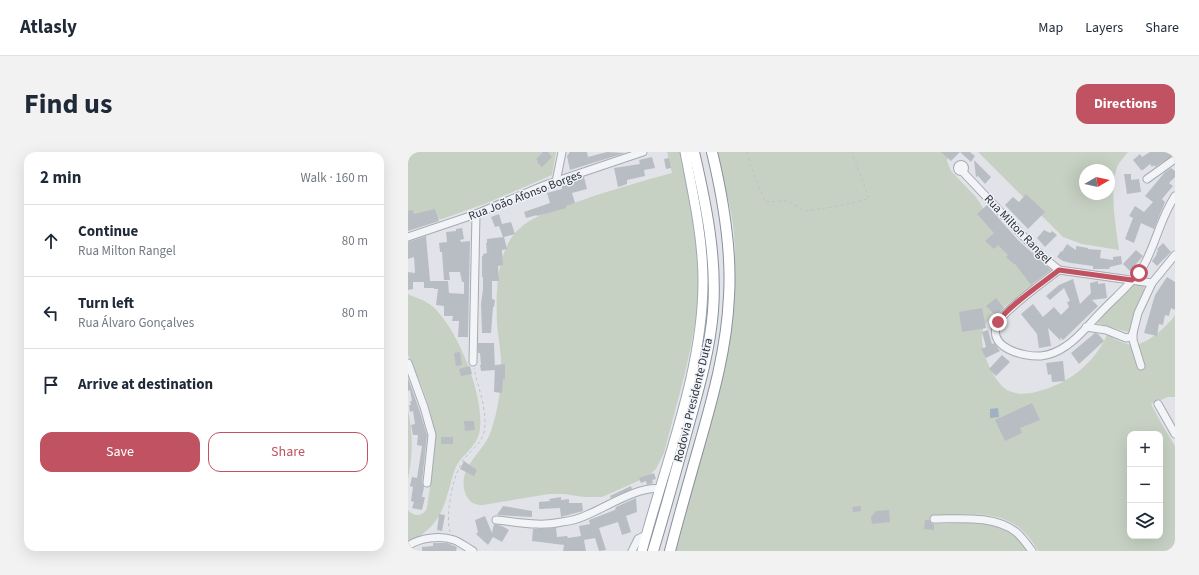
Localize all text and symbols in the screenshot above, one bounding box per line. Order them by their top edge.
text: Atlasly [20,14,77,41]
text: Map [1038,18,1063,38]
text: Layers [1085,18,1123,38]
text: Share [1145,18,1179,38]
text: Find us [24,84,112,124]
button: Directions [1076,84,1175,124]
north arrow [1079,164,1115,200]
text: 2 min [40,166,81,190]
street label: Rua João Afonso Borges [466,166,584,225]
text: Walk · 160 m [300,169,368,187]
street label: Rua Milton Rangel [980,191,1055,268]
text: Continue [78,221,138,242]
icon: ahead [40,230,62,252]
text: 80 m [342,232,368,250]
text: Rua Milton Rangel [78,242,176,260]
route start [1130,264,1148,282]
text: Turn left [78,293,134,314]
icon: left [40,302,62,324]
text: 80 m [342,304,368,322]
route end [989,313,1007,331]
text: Rua Álvaro Gonçalves [78,314,194,332]
street label: Rodovia Presidente Dutra [670,336,717,464]
icon: arrive [40,374,62,396]
text: Arrive at destination [78,374,213,395]
map controls [1127,431,1163,539]
button: + [1127,431,1163,467]
button: Save [40,432,200,472]
button: Share [208,432,368,472]
button: − [1127,467,1163,503]
button: layers [1127,503,1163,539]

